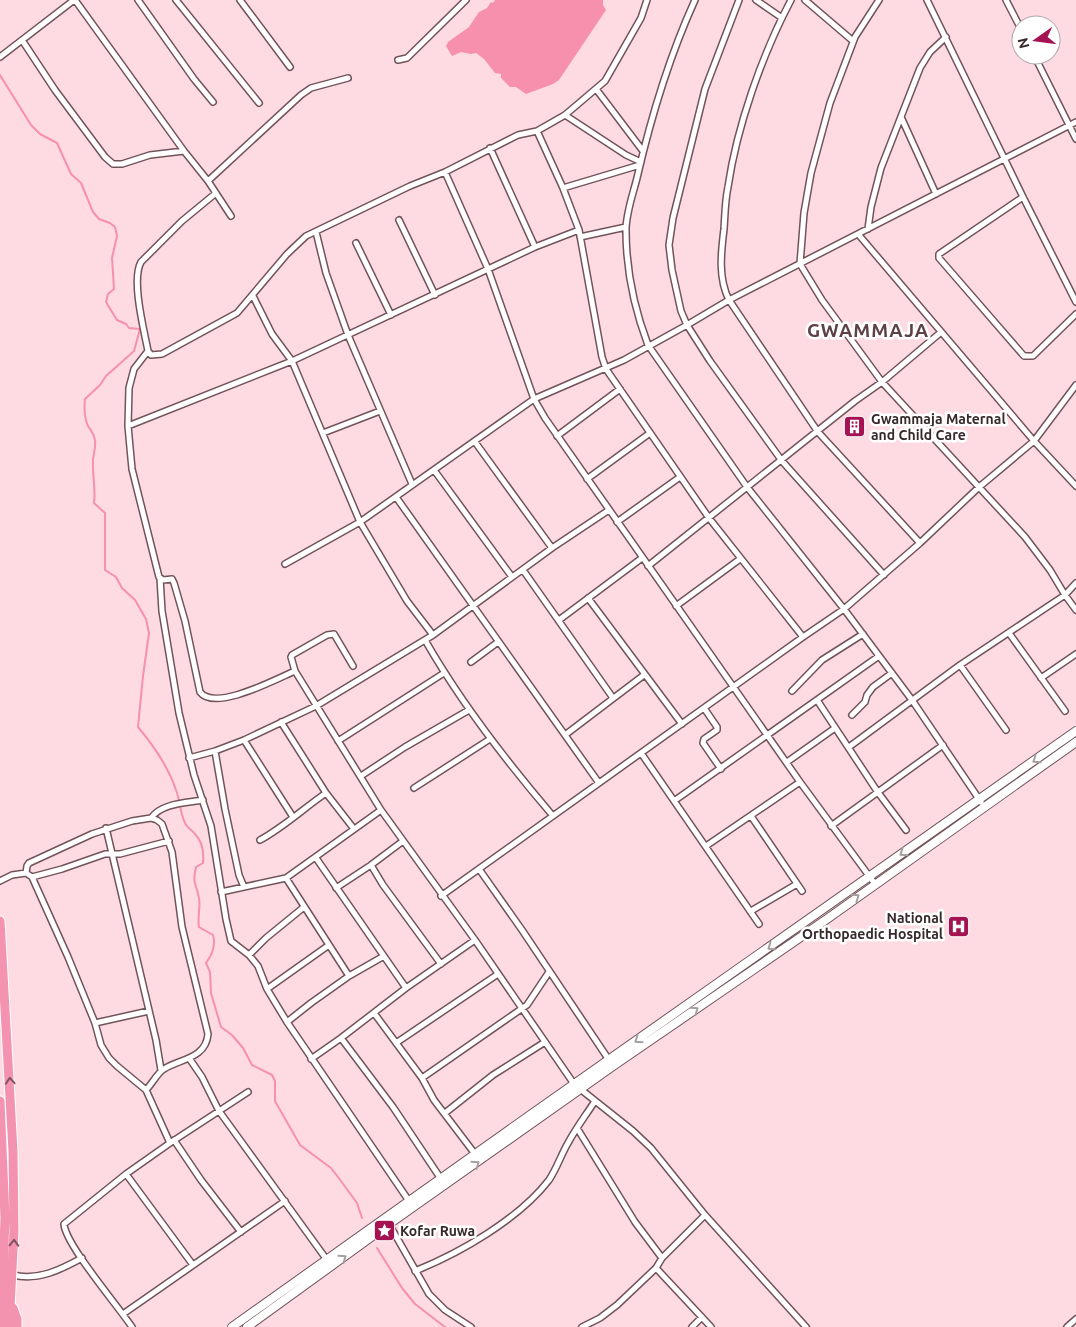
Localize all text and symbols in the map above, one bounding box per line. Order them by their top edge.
north arrow [1011,15,1061,65]
text: N [1014,36,1032,50]
district label: GWAMMAJA [807,319,929,341]
place label: Gwammaja Maternal and Child Care [871,411,1006,443]
building icon: Gwammaja Maternal and Child Care [843,415,867,439]
one-way arrow [1033,754,1042,762]
one-way arrow [899,847,909,856]
one-way arrow [851,894,860,903]
place label: National Orthopaedic Hospital [802,910,943,942]
hospital icon: National Orthopaedic Hospital [947,914,971,938]
one-way arrow [767,941,776,950]
one-way arrow [689,1007,698,1016]
one-way arrow [634,1034,643,1043]
one-way arrow [4,1077,15,1085]
one-way arrow [470,1161,480,1170]
place icon: Kofar Ruwa [372,1219,396,1243]
place label: Kofar Ruwa [400,1223,475,1239]
one-way arrow [8,1239,19,1247]
one-way arrow [337,1255,347,1264]

